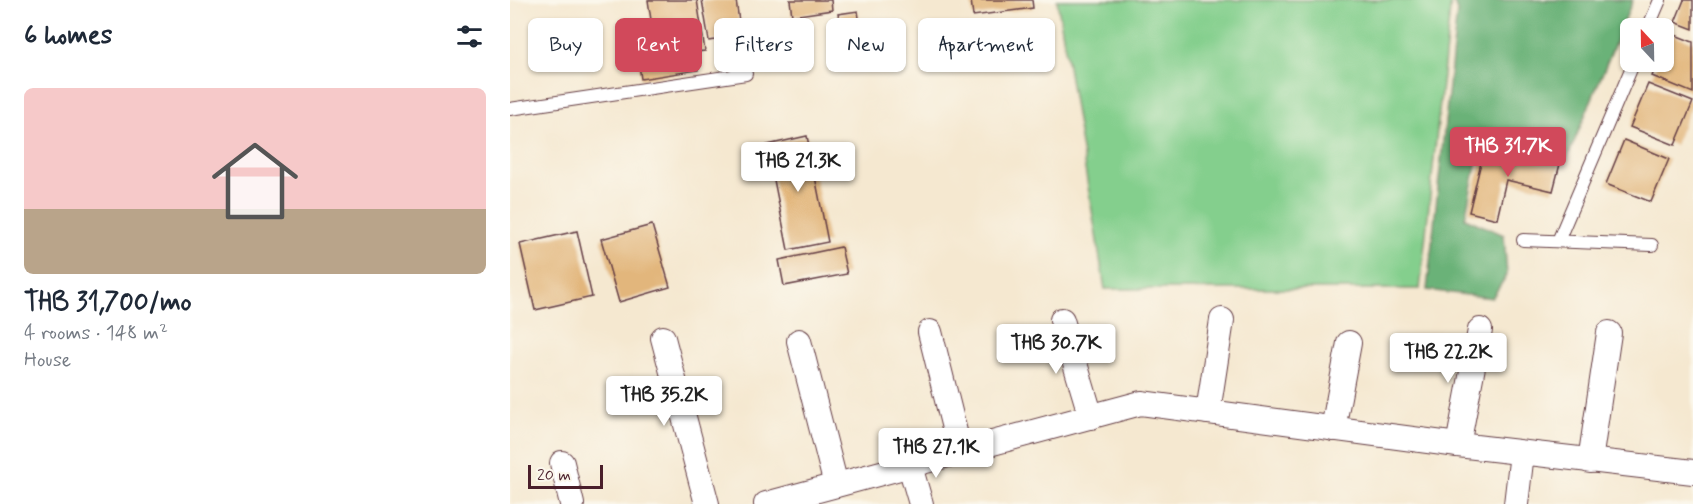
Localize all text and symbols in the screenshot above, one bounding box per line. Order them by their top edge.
chip: Buy [528,18,603,72]
chip: Rent [615,18,702,72]
chip: Filters [714,18,814,72]
chip: New [826,18,906,72]
chip: Apartment [918,18,1055,72]
north arrow [1620,18,1674,72]
map controls [1620,18,1674,72]
text: 6 homes [24,19,112,53]
icon: filters [453,20,486,53]
icon: home [201,127,309,235]
pin: THB 31.7K [1439,127,1577,178]
text: THB 31.7K [1464,133,1552,160]
pin: THB 21.3K [729,142,867,193]
text: THB 21.3K [755,148,841,175]
text: THB 31,700/mo [24,286,192,320]
text: 4 rooms · 148 m² [24,320,168,347]
pin: THB 30.7K [987,324,1125,375]
text: THB 30.7K [1011,330,1101,357]
pin: THB 22.2K [1379,333,1517,384]
text: THB 22.2K [1404,339,1492,366]
text: House [24,347,71,374]
pin: THB 35.2K [595,376,733,427]
text: THB 35.2K [620,382,708,409]
pin: THB 27.1K [867,428,1005,479]
text: THB 27.1K [892,434,980,461]
scale bar [528,462,603,490]
text: 20 m [537,465,571,486]

